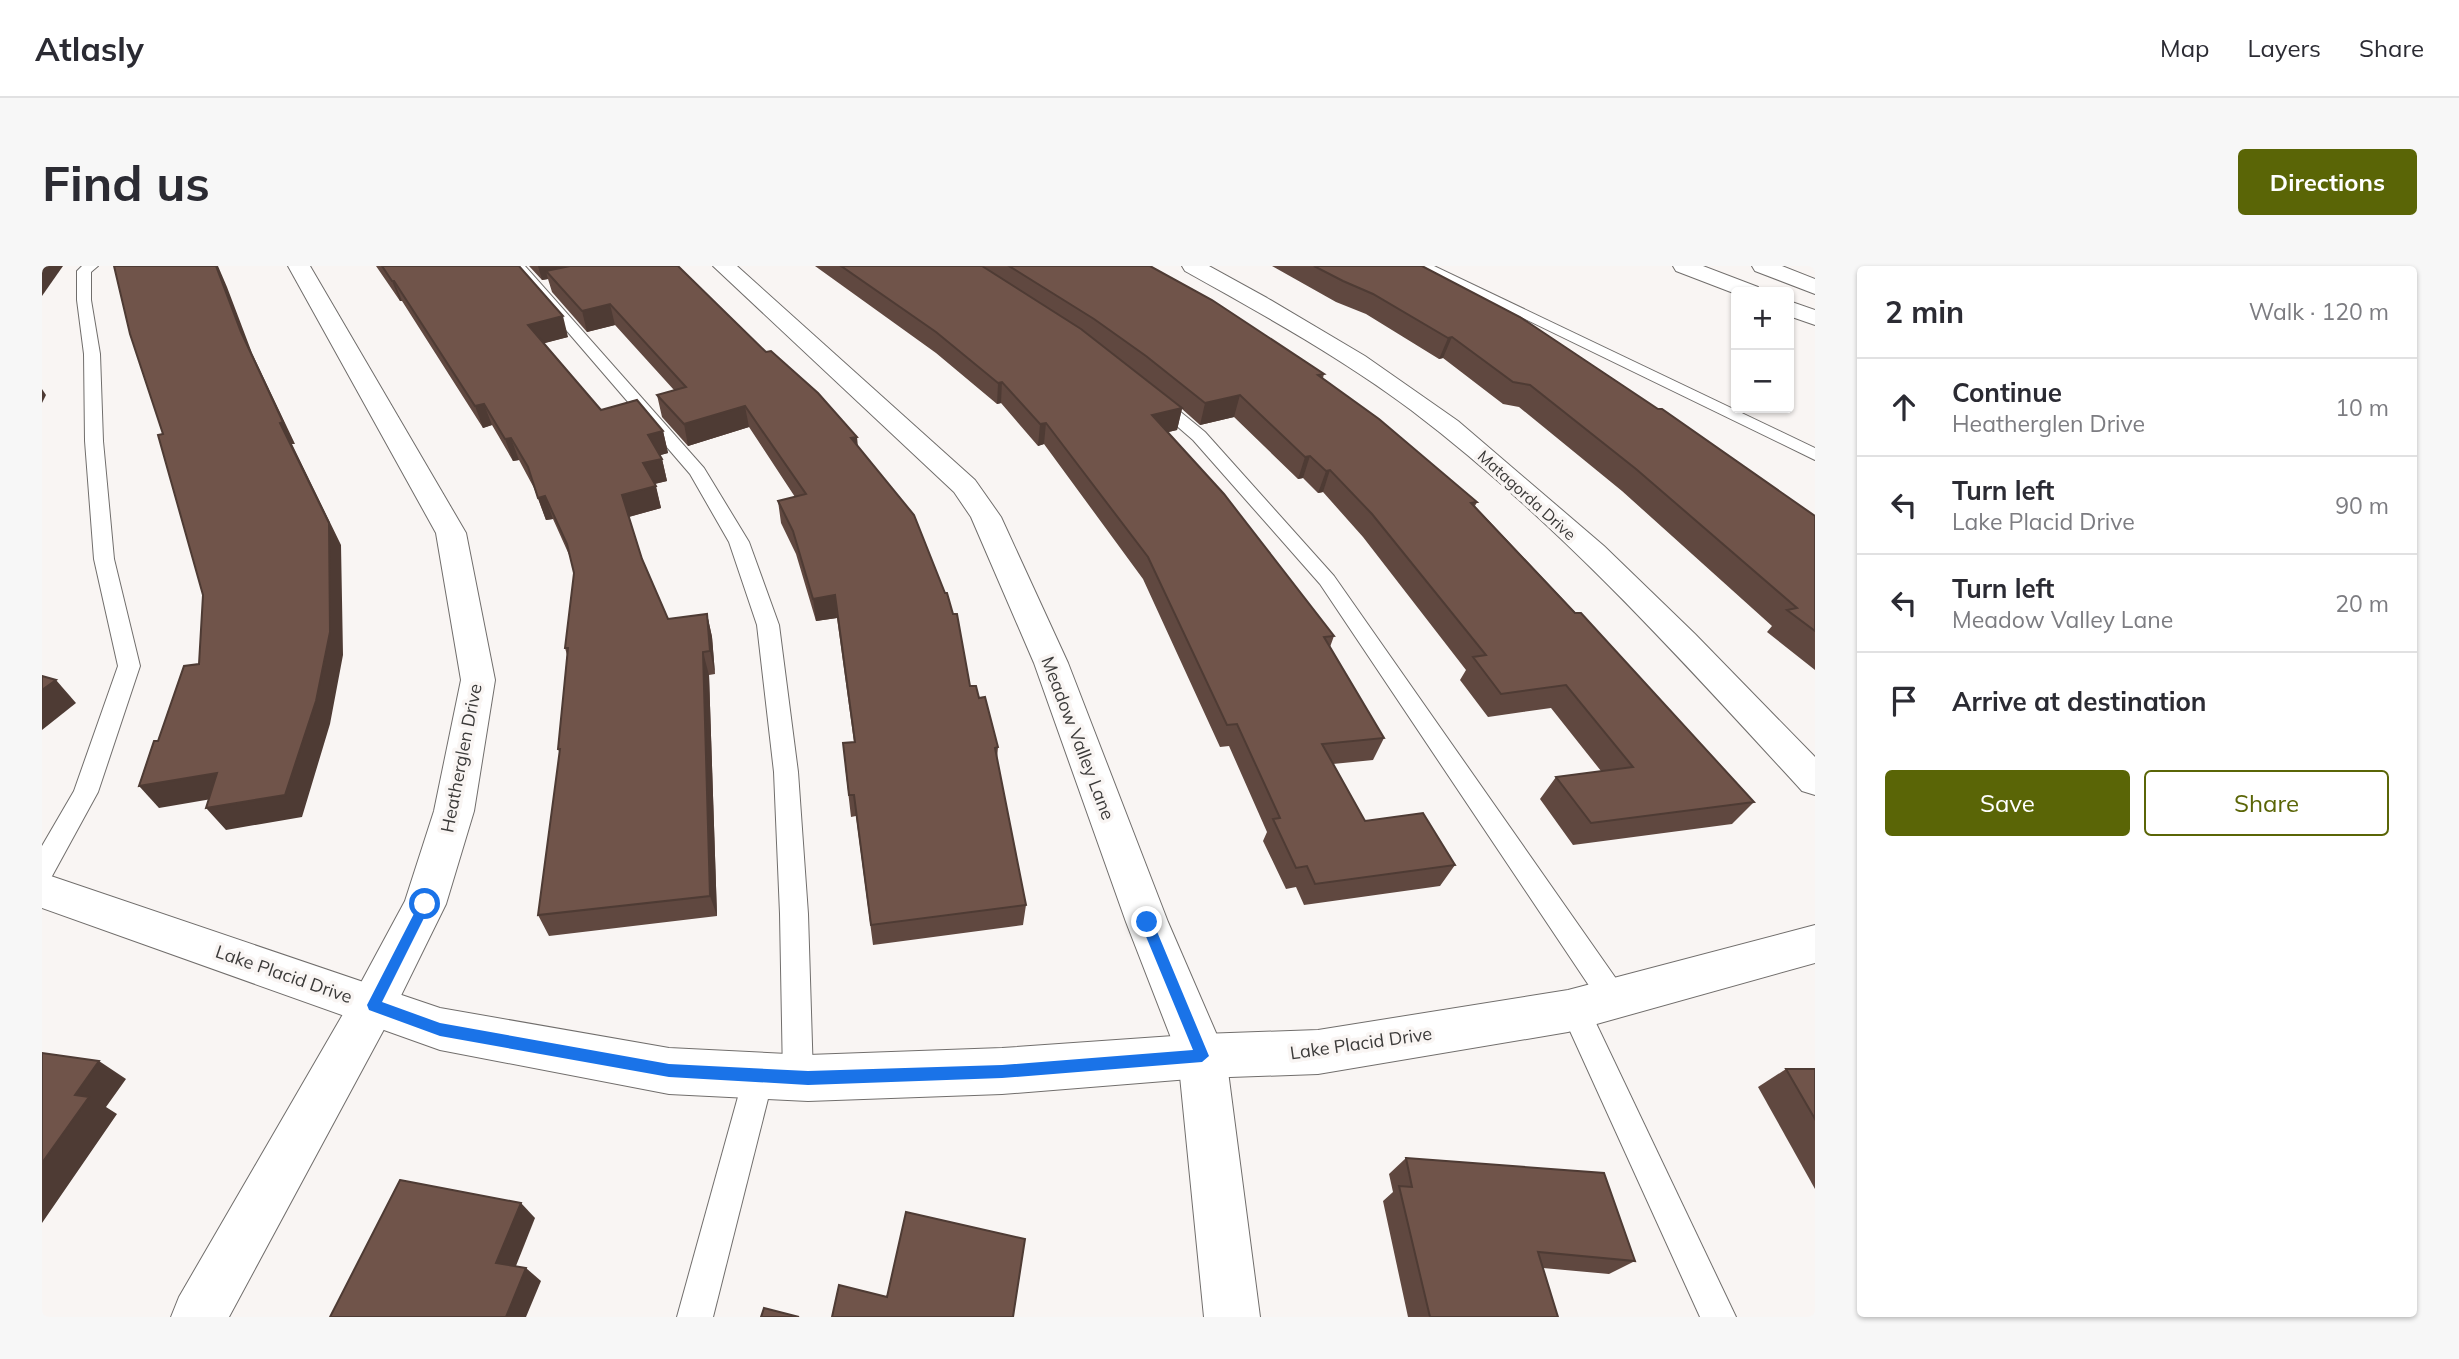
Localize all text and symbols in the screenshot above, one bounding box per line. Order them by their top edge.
text: Atlasly [35,28,144,69]
text: Map [2160,33,2209,63]
text: Layers [2247,33,2321,63]
text: Share [2359,33,2424,63]
button: Directions [2238,149,2417,215]
text: Find us [42,152,210,213]
map controls [1731,287,1794,413]
button: + [1731,287,1794,350]
text: 2 min [1885,293,1964,331]
text: Walk · 120 m [2249,297,2389,326]
button: − [1731,350,1794,413]
text: Continue [1952,376,2062,409]
icon: ahead [1885,388,1923,426]
text: 10 m [2335,393,2389,422]
text: Heatherglen Drive [1952,409,2145,438]
street label: Matagorda Drive [1474,446,1580,544]
text: Turn left [1952,474,2054,507]
icon: left [1885,486,1923,524]
text: 90 m [2335,491,2389,520]
text: Lake Placid Drive [1952,507,2135,536]
text: Turn left [1952,572,2054,605]
icon: left [1885,584,1923,622]
text: 20 m [2335,589,2389,618]
text: Meadow Valley Lane [1952,605,2173,634]
street label: Meadow Valley Lane [1036,653,1120,823]
street label: Heatherglen Drive [435,682,487,834]
icon: arrive [1885,682,1923,720]
text: Arrive at destination [1952,685,2207,718]
button: Save [1885,770,2130,836]
button: Share [2144,770,2389,836]
route start [409,888,440,919]
route end [1131,906,1162,937]
street label: Lake Placid Drive [213,940,355,1008]
street label: Lake Placid Drive [1289,1022,1433,1064]

